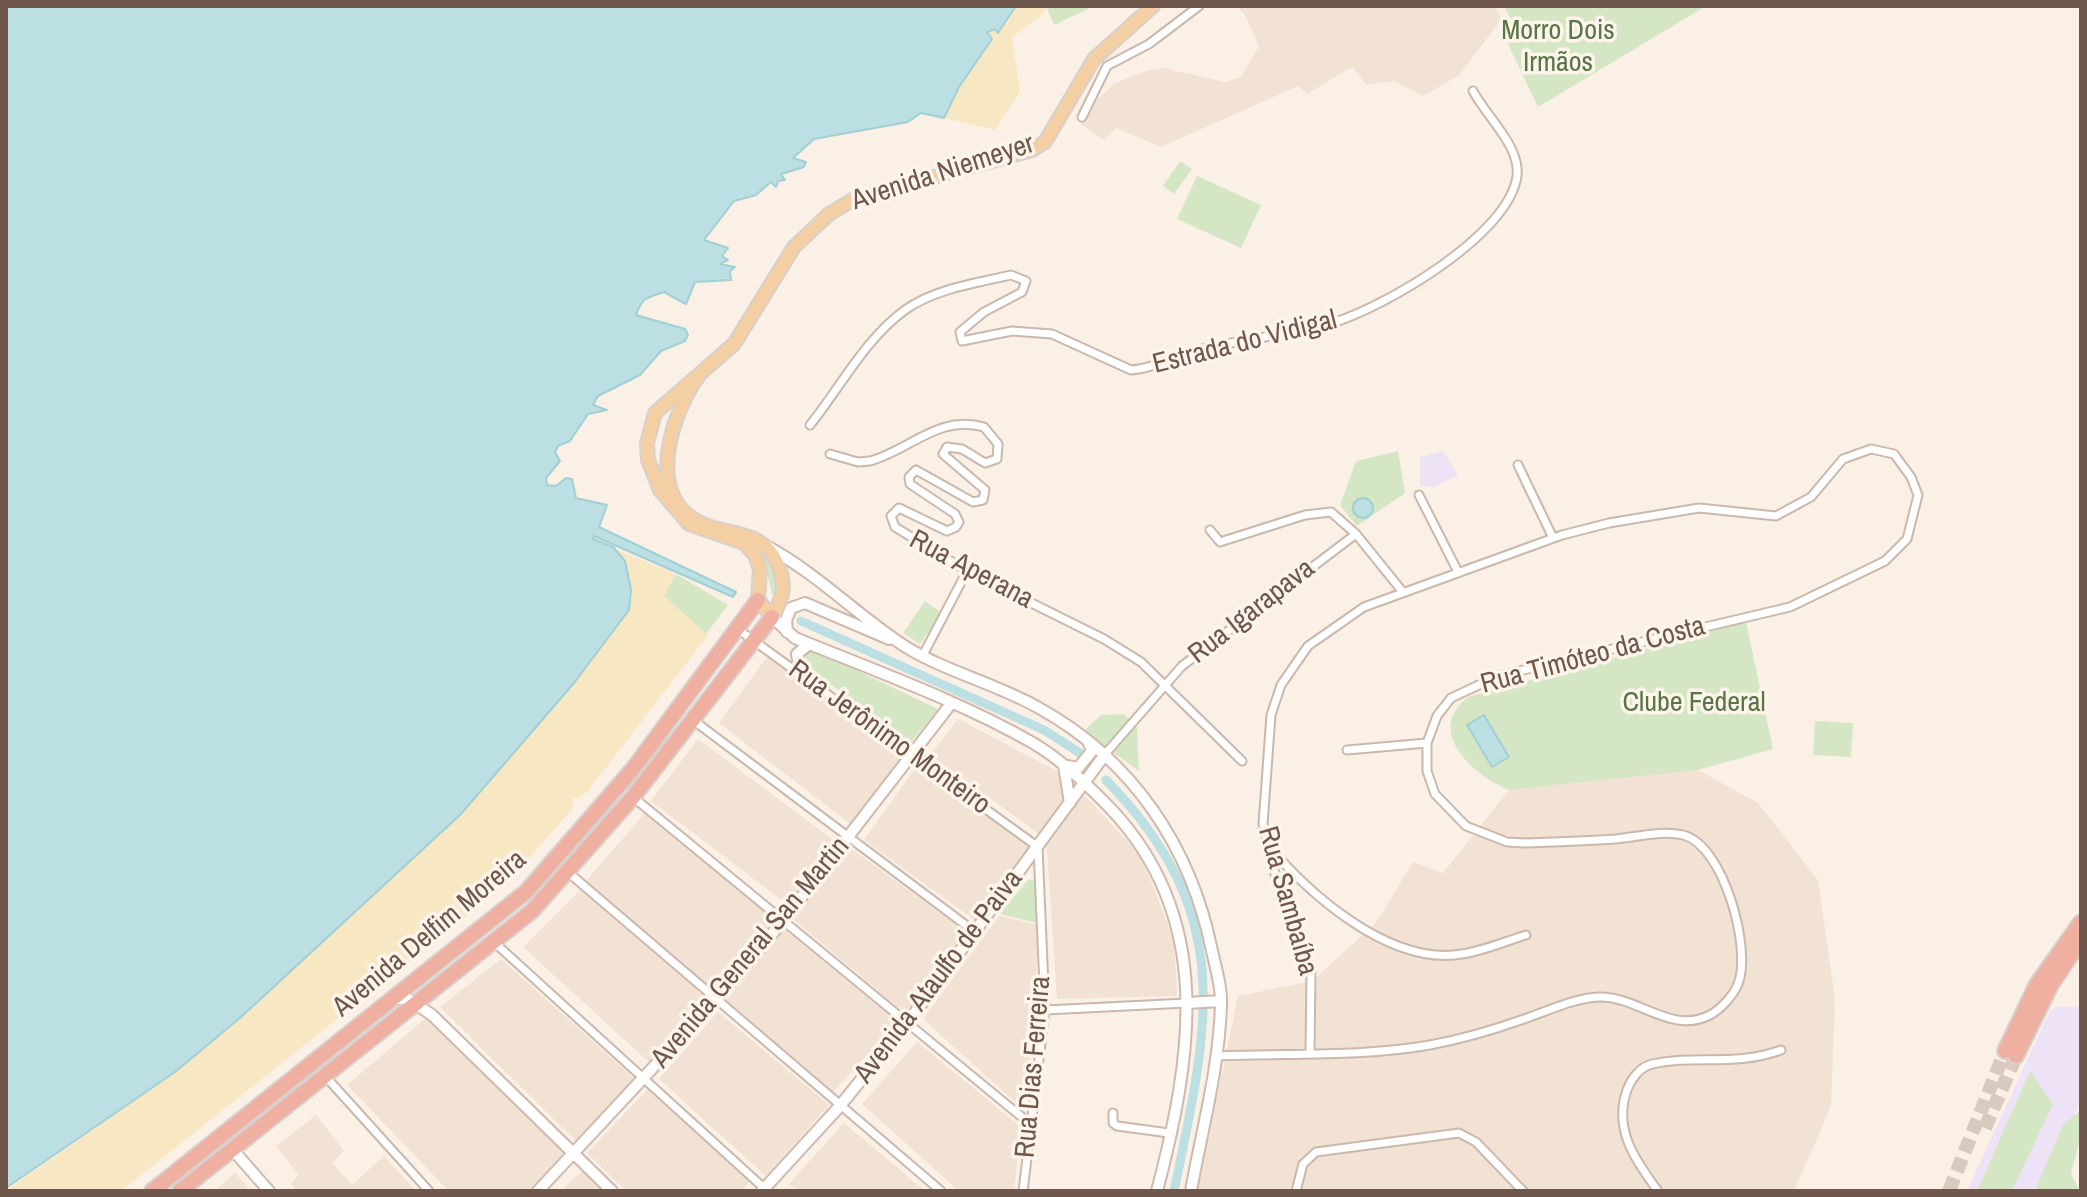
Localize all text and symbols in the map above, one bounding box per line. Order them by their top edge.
park label: Morro Dois Irmãos [1501,14,1615,80]
street label: Avenida Niemeyer [848,128,1038,218]
street label: Estrada do Vidigal [1149,304,1341,382]
street label: Rua Aperana [903,523,1039,617]
street label: Rua Igarapava [1182,552,1322,672]
street label: Rua Timóteo da Costa [1477,610,1709,702]
street label: Rua Jerônimo Monteiro [782,654,996,822]
park label: Clube Federal [1622,686,1766,720]
street label: Rua Sambaíba [1250,823,1324,979]
street label: Avenida General San Martin [645,831,857,1075]
street label: Avenida Delfim Moreira [326,843,534,1025]
street label: Avenida Ataulfo de Paiva [848,864,1030,1090]
street label: Rua Dias Ferreira [1009,975,1059,1159]

